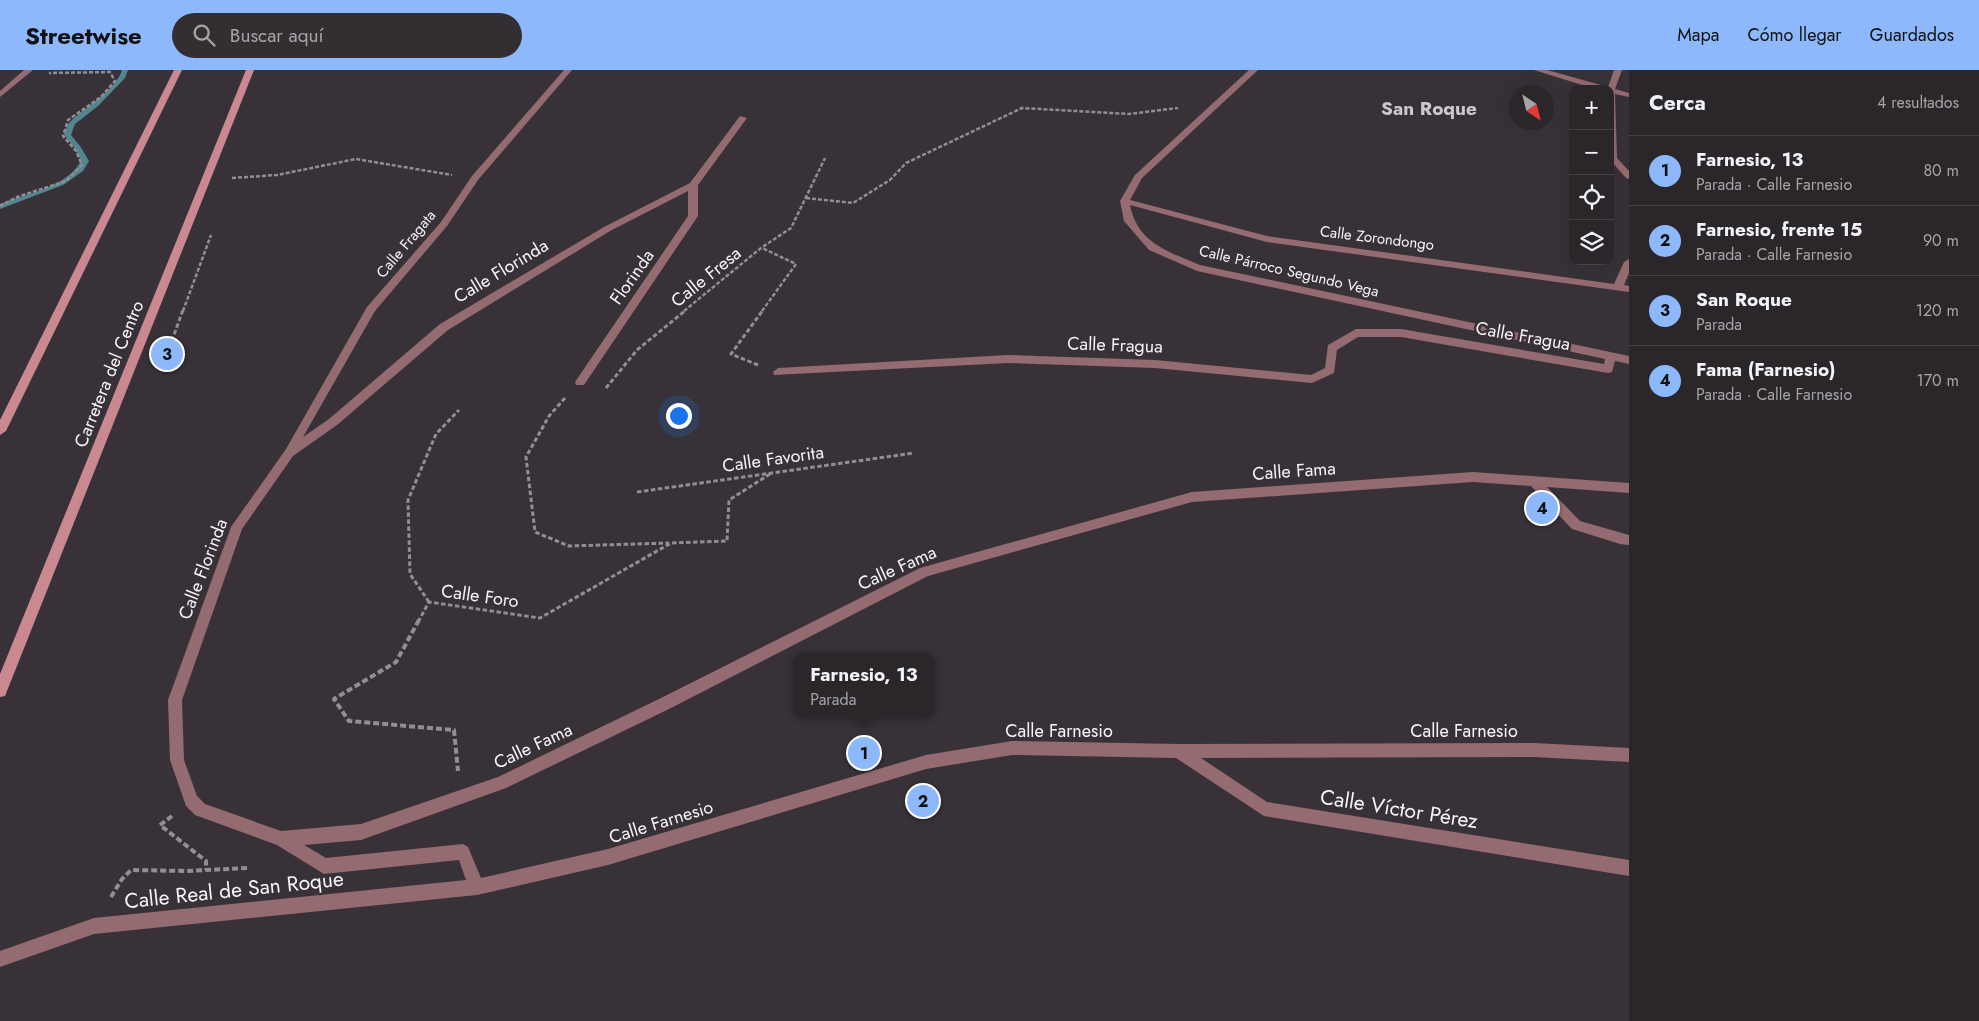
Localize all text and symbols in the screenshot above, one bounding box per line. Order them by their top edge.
search box [172,13,522,58]
text: Streetwise [25,18,142,53]
icon: search [190,21,218,49]
text: Buscar aquí [230,22,323,49]
text: Mapa [1677,22,1719,48]
text: Cómo llegar [1747,22,1842,48]
text: Guardados [1870,22,1954,48]
north arrow [1509,85,1554,130]
map controls [1569,85,1614,265]
button: + [1569,85,1614,130]
text: Cerca [1649,88,1706,118]
text: 4 resultados [1877,91,1959,114]
district label: San Roque [1381,95,1477,122]
button: − [1569,130,1614,175]
text: Farnesio, 13 [1696,146,1803,173]
text: 1 [1661,159,1669,182]
text: 80 m [1923,159,1959,182]
text: Parada · Calle Farnesio [1696,173,1852,196]
button: locate [1569,175,1614,220]
street label: Calle Fragata [371,205,441,283]
text: Farnesio, frente 15 [1696,216,1862,243]
street label: Calle Zorondongo [1319,220,1435,256]
button: layers [1569,220,1614,265]
text: 2 [1660,229,1670,252]
text: 90 m [1923,229,1959,252]
street label: Calle Florinda [449,233,553,309]
street label: Calle Párroco Segundo Vega [1197,240,1381,302]
street label: Calle Fresa [665,241,747,313]
text: Parada · Calle Farnesio [1696,243,1852,266]
street label: Florinda [604,244,660,310]
text: San Roque [1696,286,1792,313]
street label: Carretera del Centro [68,297,150,451]
text: 3 [1660,299,1670,322]
text: 120 m [1916,299,1959,322]
text: Parada [1696,313,1742,336]
street label: Calle Fragua [1474,315,1572,357]
street label: Calle Fragua [1067,330,1163,360]
pin: 3 [151,335,183,373]
text: Fama (Farnesio) [1696,356,1836,383]
text: 4 [1659,369,1671,392]
text: 170 m [1917,369,1959,392]
text: Parada · Calle Farnesio [1696,383,1852,406]
your location [666,403,692,429]
street label: Calle Favorita [721,439,825,479]
street label: Calle Fama [1251,455,1337,487]
pin: 4 [1526,489,1558,527]
street label: Calle Florinda [172,515,234,623]
street label: Calle Fama [853,539,941,597]
street label: Calle Foro [440,578,521,614]
popup [793,653,935,718]
text: Farnesio, 13 [810,661,918,688]
text: Parada [810,688,856,711]
street label: Calle Fama [490,717,576,775]
street label: Calle Farnesio [1005,718,1113,744]
street label: Calle Farnesio [1410,718,1518,744]
pin: 1 [848,734,880,772]
pin: 2 [907,782,939,820]
street label: Calle Víctor Pérez [1318,782,1480,836]
street label: Calle Farnesio [606,794,716,850]
street label: Calle Real de San Roque [123,864,345,916]

